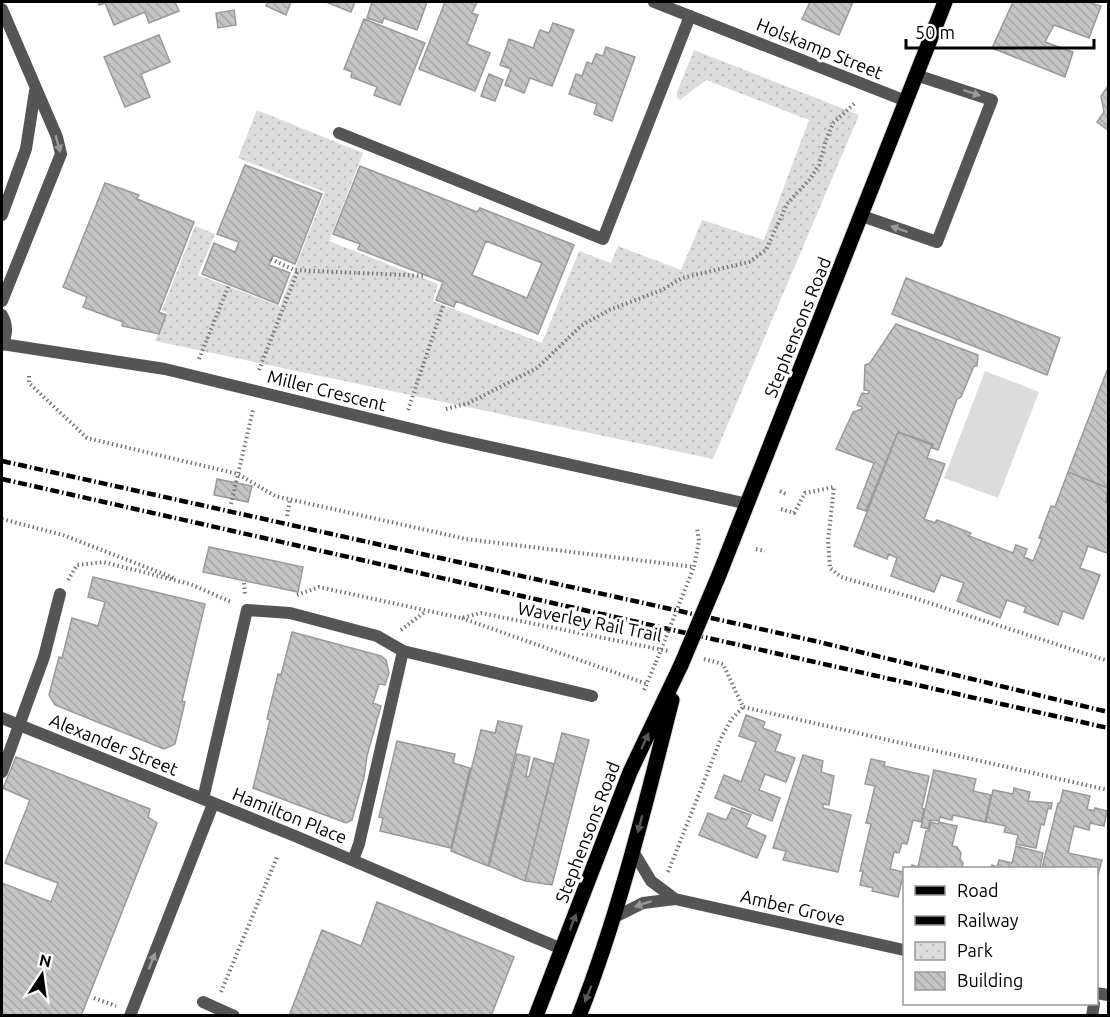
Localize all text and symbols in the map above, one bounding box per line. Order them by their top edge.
scale bar [906,12,1094,50]
street label: Holskamp Street [754,14,886,82]
text: 50 m [915,22,955,42]
one-way arrow [963,89,981,99]
one-way arrow [54,135,63,153]
one-way arrow [890,223,908,233]
street label: Stephensons Road [760,254,834,400]
street label: Miller Crescent [266,366,388,414]
street label: Waverley Rail Trail [516,597,664,645]
street label: Alexander Street [47,709,181,779]
one-way arrow [641,732,650,749]
street label: Stephensons Road [551,759,623,905]
street label: Hamilton Place [230,783,350,847]
one-way arrow [635,815,644,833]
legend [903,867,1098,1005]
text: Road [957,880,999,900]
street label: Amber Grove [739,885,847,929]
one-way arrow [633,900,651,910]
text: Railway [957,910,1019,930]
one-way arrow [568,913,578,931]
text: Park [957,940,993,960]
north arrow [12,945,72,1005]
text: N [38,950,53,970]
one-way arrow [147,952,157,970]
text: Building [957,970,1023,990]
one-way arrow [582,985,592,1003]

